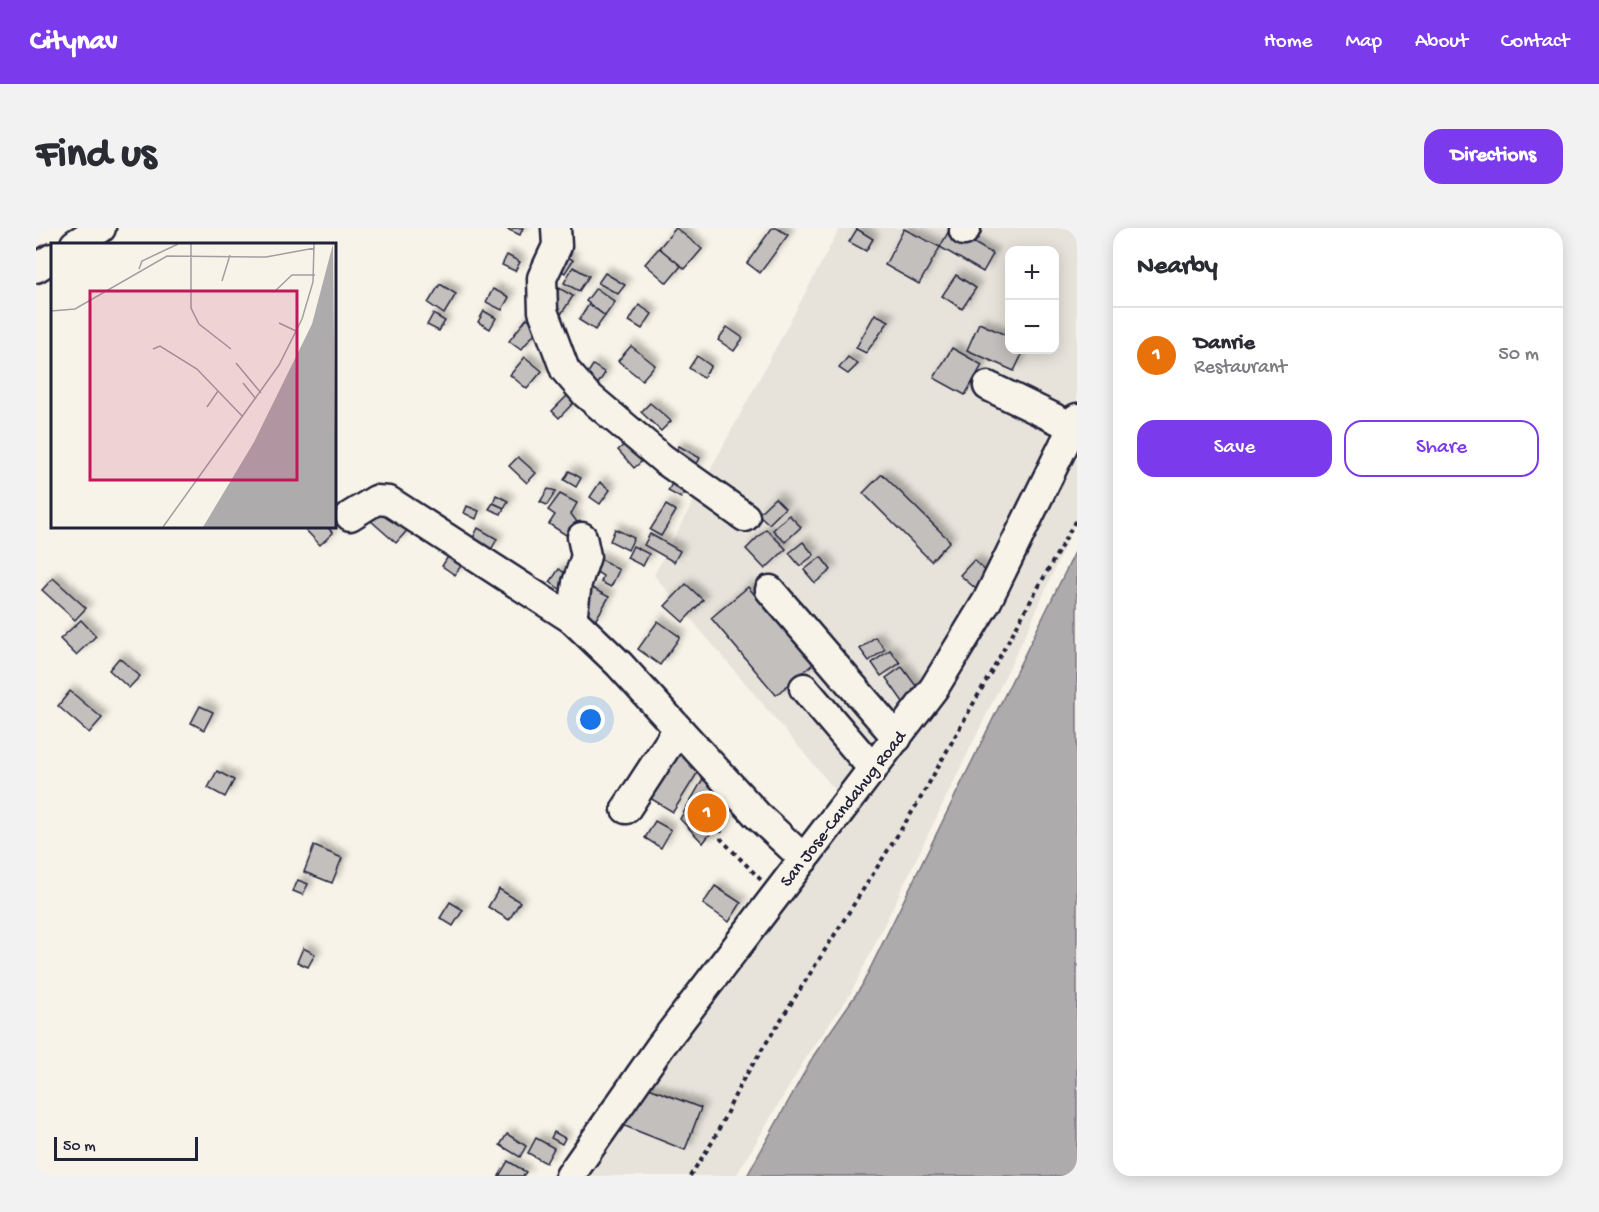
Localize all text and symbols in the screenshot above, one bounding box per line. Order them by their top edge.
text: Citynav [30,26,118,59]
text: Home [1264,30,1312,55]
text: Map [1345,30,1382,55]
text: About [1415,30,1468,55]
text: Contact [1501,30,1569,55]
button: Directions [1424,129,1563,184]
text: Find us [36,132,156,181]
inset map [51,243,336,528]
map controls [1005,246,1059,354]
button: + [1005,246,1059,300]
text: Nearby [1137,252,1218,283]
button: − [1005,300,1059,354]
text: Danrie [1194,331,1255,357]
text: 1 [1152,344,1161,367]
text: 50 m [1498,344,1539,367]
text: Restaurant [1194,357,1287,380]
button: Save [1137,420,1332,477]
button: Share [1344,420,1539,477]
your location [576,705,605,734]
street label: San Jose-Candahug Road [776,726,912,892]
pin: 1 [688,790,726,836]
scale bar [54,1134,198,1162]
text: 50 m [63,1138,96,1157]

